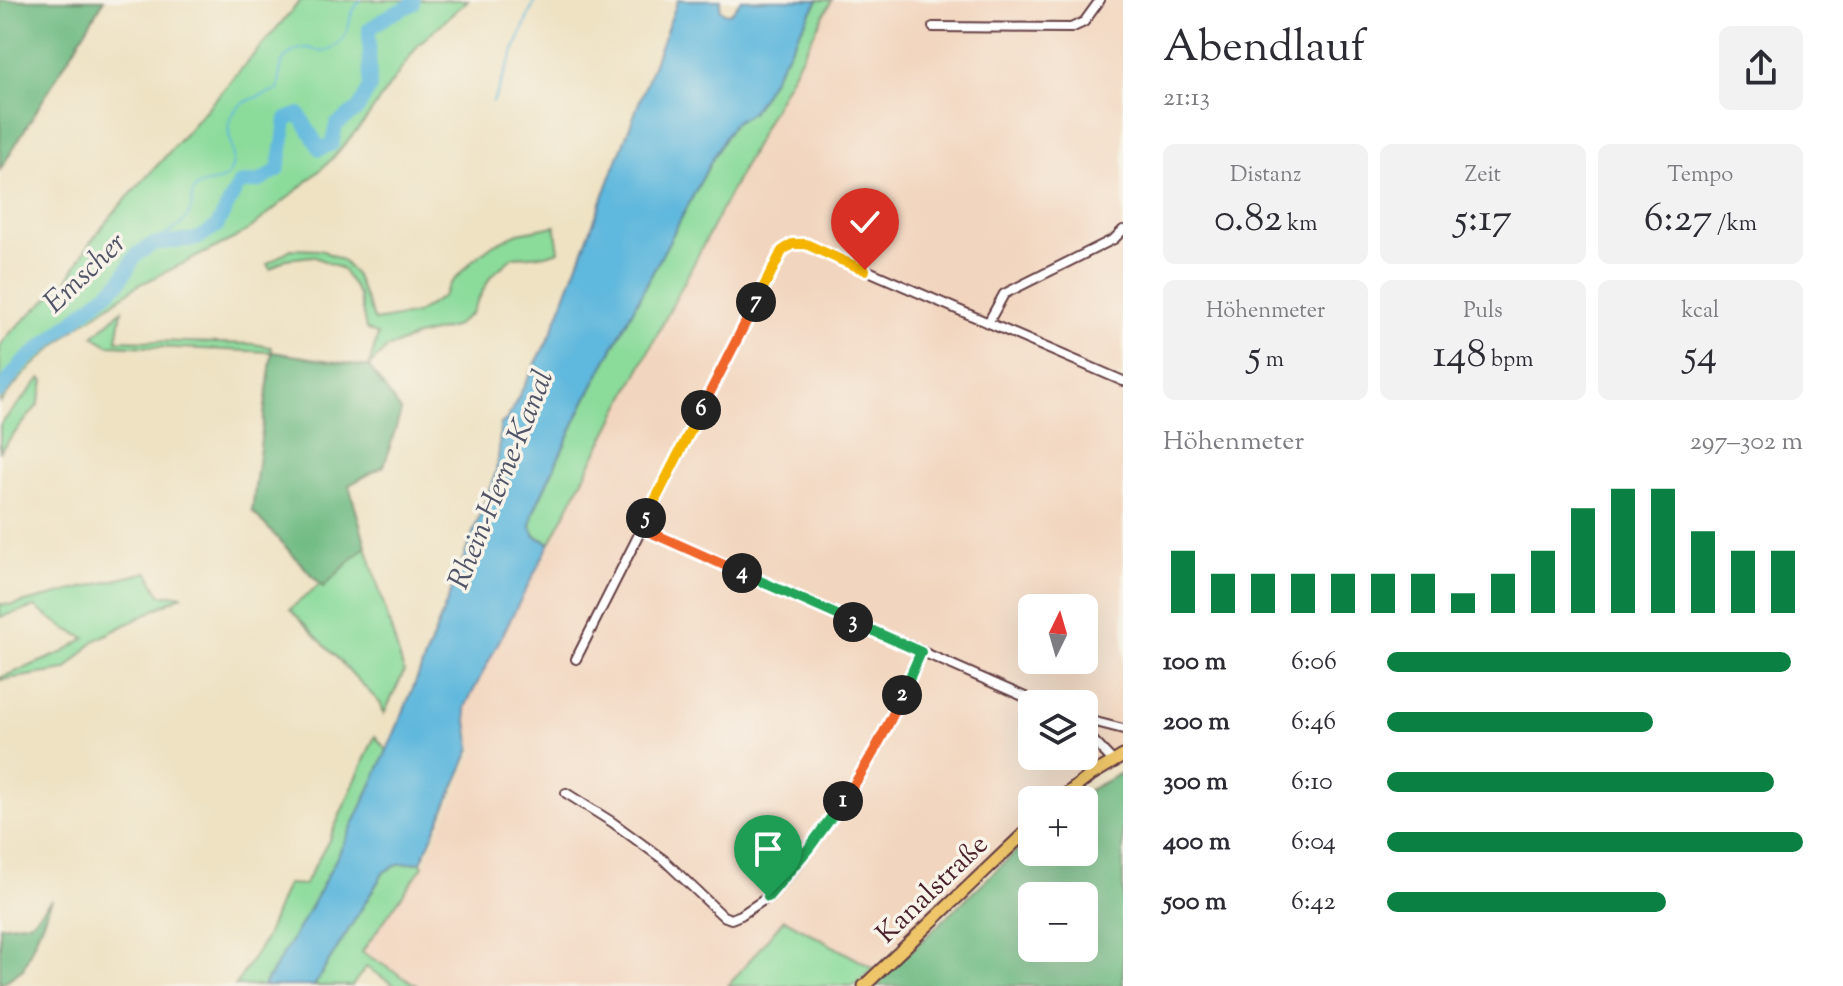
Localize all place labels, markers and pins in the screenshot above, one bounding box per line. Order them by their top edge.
pin [831,188,899,270]
pin: 7 [736,282,776,322]
pin: 6 [681,390,721,430]
pin: 5 [626,498,666,538]
pin: 4 [722,553,762,593]
pin: 3 [833,602,873,642]
pin: 2 [882,675,922,715]
pin: 1 [823,781,863,821]
pin [734,815,802,897]

